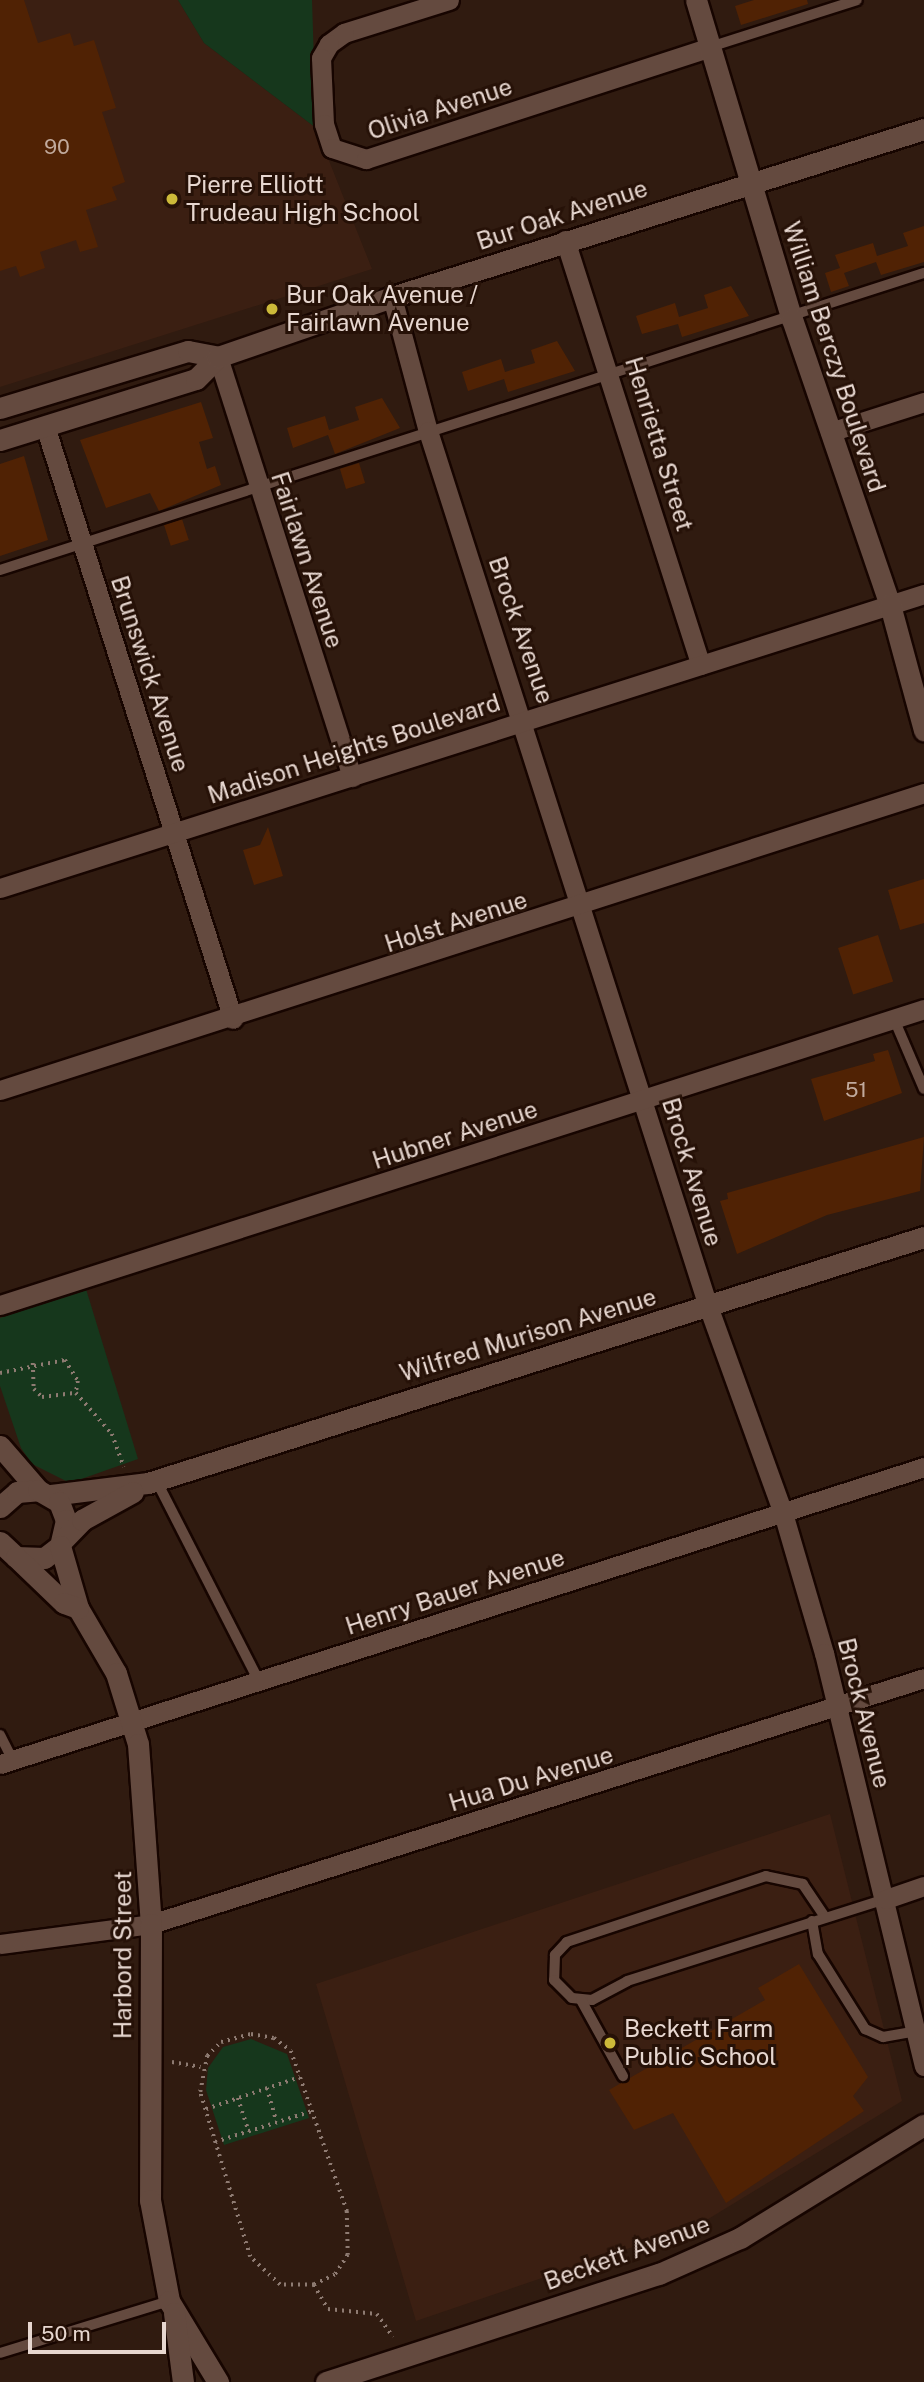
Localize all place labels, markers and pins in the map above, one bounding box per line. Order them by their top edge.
place label: Pierre Elliott Trudeau High School [186,171,420,227]
marker: Pierre Elliott Trudeau High School [164,191,180,207]
place label: Bur Oak Avenue / Fairlawn Avenue [286,281,478,337]
marker: Bur Oak Avenue / Fairlawn Avenue [264,301,280,317]
place label: Beckett Farm Public School [624,2015,777,2071]
marker: Beckett Farm Public School [602,2035,618,2051]

